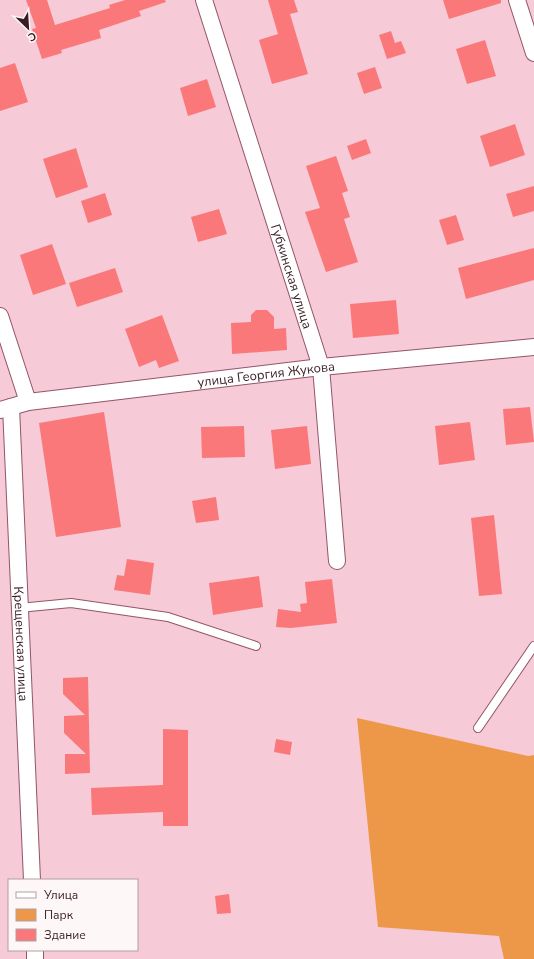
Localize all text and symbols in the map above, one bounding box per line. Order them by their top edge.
north arrow [8,8,48,48]
text: С [25,28,39,45]
street label: Губкинская улица [266,222,316,331]
street label: улица Георгия Жукова [197,358,336,392]
street label: Крещенская улица [9,586,32,702]
legend [8,879,138,951]
text: Улица [43,887,78,903]
text: Парк [44,907,74,923]
text: Здание [44,927,86,943]

